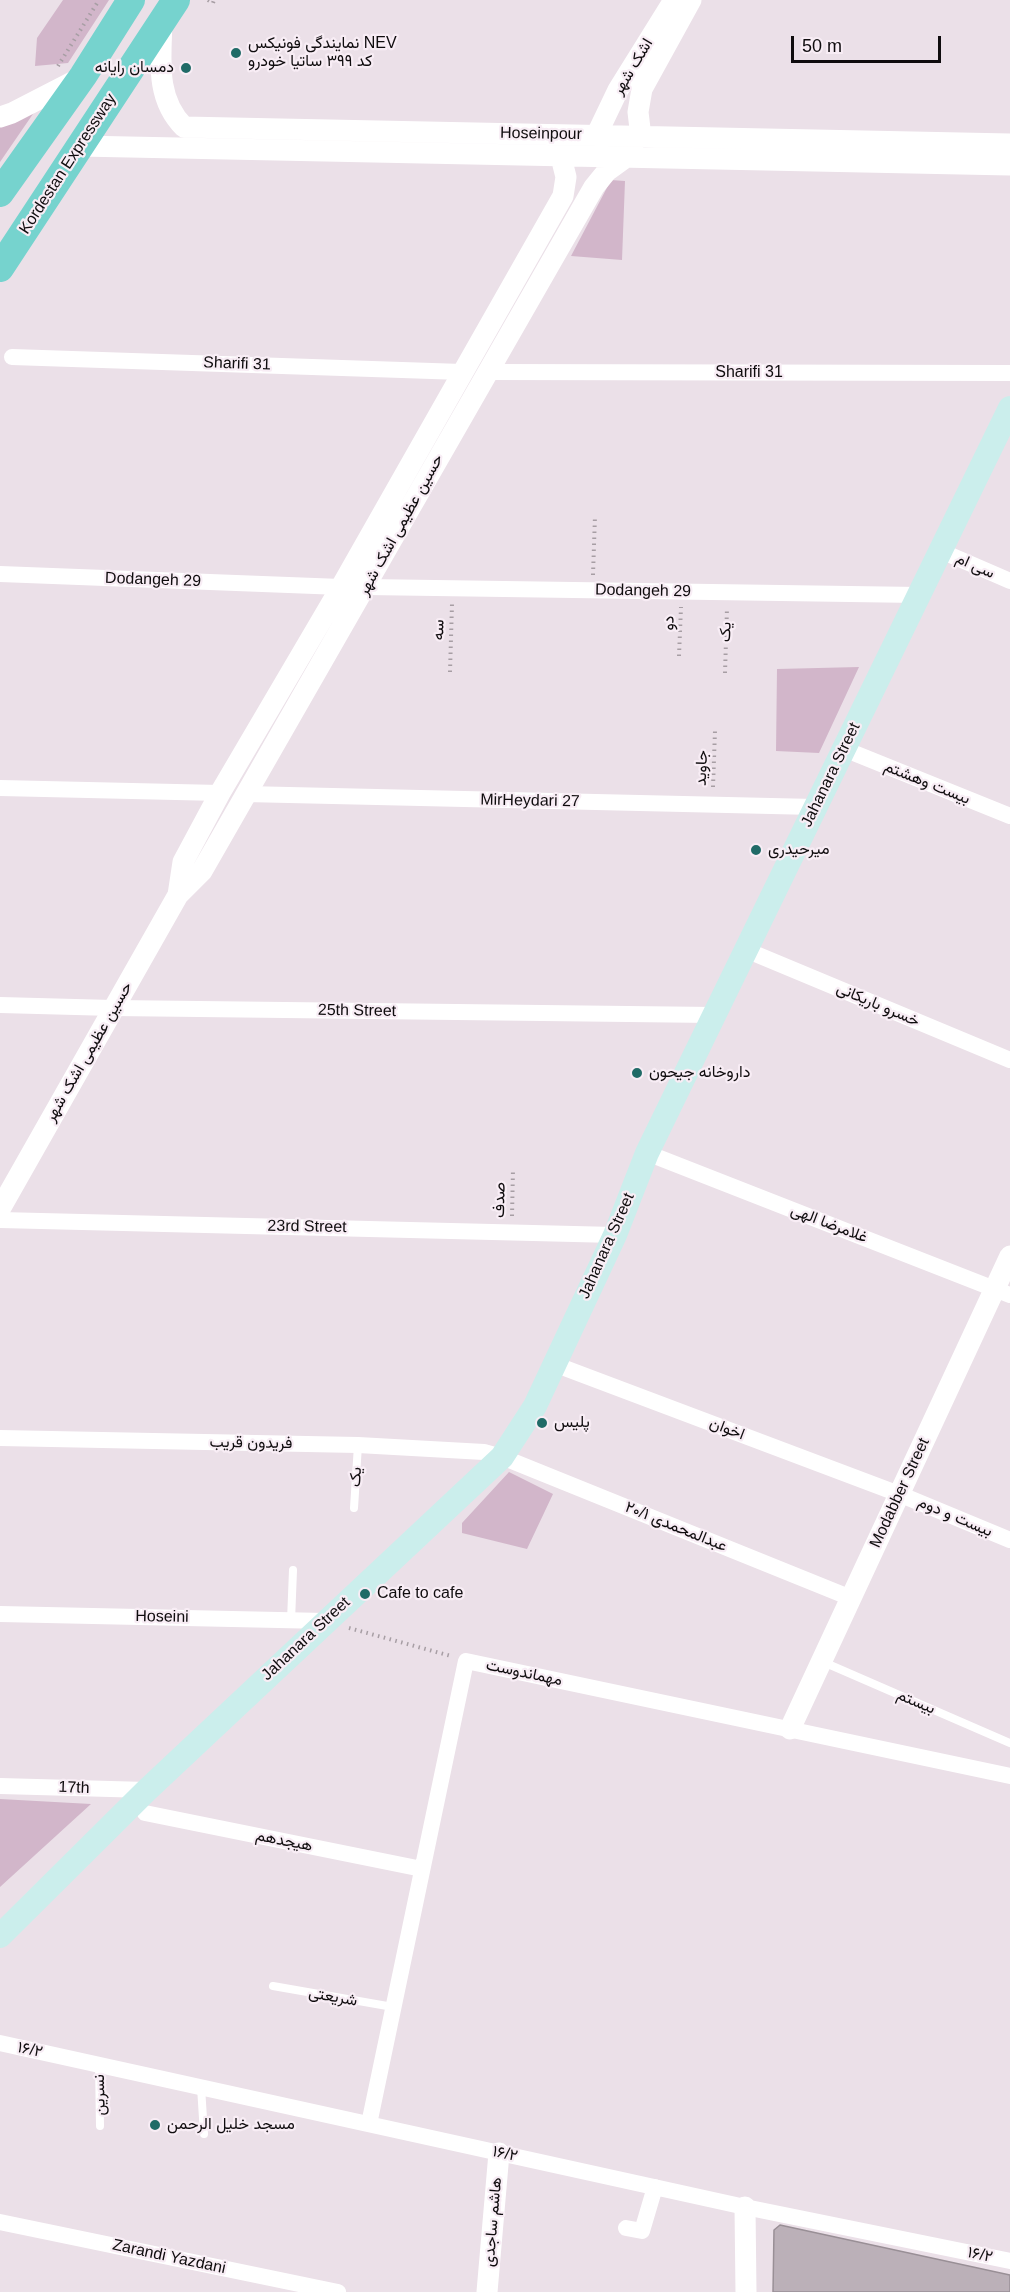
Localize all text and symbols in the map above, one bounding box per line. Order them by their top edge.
scale bar [794,24,944,62]
place label: نمایندگی فونیکس NEV کد ۳۹۹ ساتیا خودرو [248,34,397,72]
street label: اشک شهر [609,35,657,99]
text: 50 m [802,36,842,56]
marker: نمایندگی فونیکس NEV کد ۳۹۹ ساتیا خودرو [229,46,243,60]
place label: دمسان رایانه [95,58,174,78]
marker: دمسان رایانه [179,61,193,75]
street label: Kordestan Expressway [15,90,121,238]
street label: Hoseinpour [500,124,582,144]
street label: Sharifi 31 [203,353,271,375]
street label: Sharifi 31 [715,363,783,383]
street label: حسین عظیمی اشک شهر [354,451,448,599]
street label: سی ام [953,549,997,583]
street label: Dodangeh 29 [105,569,201,591]
street label: Dodangeh 29 [595,581,691,601]
street label: دو [659,615,679,631]
street label: سه [429,619,449,641]
street label: یک [716,622,736,642]
street label: Jahanara Street [797,720,865,830]
street label: جاوید [692,750,712,786]
street label: بیست وهشتم [881,757,973,809]
street label: MirHeydari 27 [480,791,580,811]
place label: میرحیدری [768,840,830,860]
marker: میرحیدری [749,843,763,857]
street label: حسین عظیمی اشک شهر [41,979,137,1125]
street label: خسرو باریکانی [834,979,922,1031]
street label: 25th Street [318,1001,396,1021]
place label: داروخانه جیحون [649,1063,750,1083]
marker: داروخانه جیحون [630,1066,644,1080]
street label: صدف [490,1182,510,1218]
street label: Jahanara Street [575,1190,639,1302]
street label: غلامرضا الهی [788,1201,870,1247]
street label: 23rd Street [267,1217,347,1237]
place label: پلیس [554,1413,590,1433]
street label: اخوان [707,1414,747,1444]
marker: پلیس [535,1416,549,1430]
street label: فریدون قریب [209,1433,293,1453]
street label: Modabber Street [866,1435,934,1551]
street label: یک [346,1466,366,1488]
street label: بیست و دوم [915,1493,995,1541]
street label: عبدالمحمدی ۲۰/۱ [622,1498,730,1556]
place label: Cafe to cafe [377,1584,463,1604]
marker: Cafe to cafe [358,1587,372,1601]
street label: Jahanara Street [258,1593,354,1685]
street label: Hoseini [135,1607,189,1627]
street label: مهماندوست [484,1656,564,1690]
street label: بیستم [894,1685,938,1719]
street label: 17th [58,1778,90,1798]
street label: هیجدهم [254,1826,314,1856]
street label: شریعتی [307,1983,359,2011]
street label: ۱۶/۲ [16,2038,44,2062]
street label: نسرین [90,2074,110,2116]
place label: مسجد خلیل الرحمن [167,2115,295,2135]
marker: مسجد خلیل الرحمن [148,2118,162,2132]
street label: ۱۶/۲ [491,2142,519,2166]
street label: هاشم ساجدی [480,2176,506,2268]
street label: Zarandi Yazdani [111,2236,227,2278]
street label: ۱۶/۲ [966,2243,994,2267]

